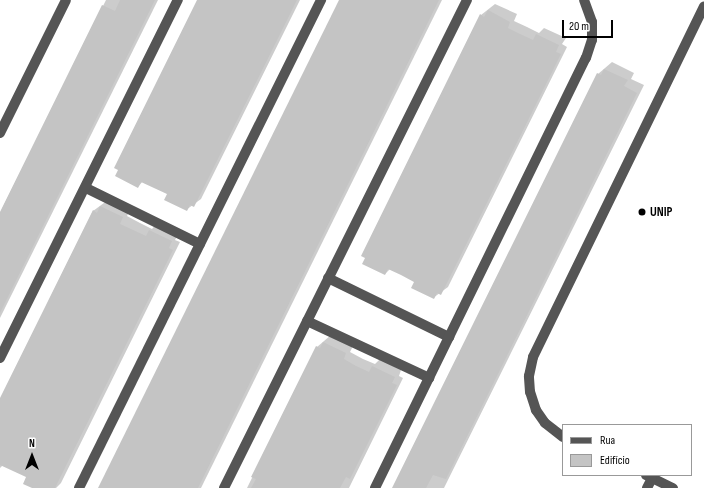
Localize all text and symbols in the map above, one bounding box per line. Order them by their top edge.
scale bar [564,12,615,38]
text: 20 m [569,19,589,34]
place label: UNIP [650,204,672,220]
marker: UNIP [637,207,647,217]
legend [562,424,692,476]
text: Rua [600,433,615,448]
north arrow [12,436,52,476]
text: N [29,437,35,450]
text: Edifício [600,453,630,468]

